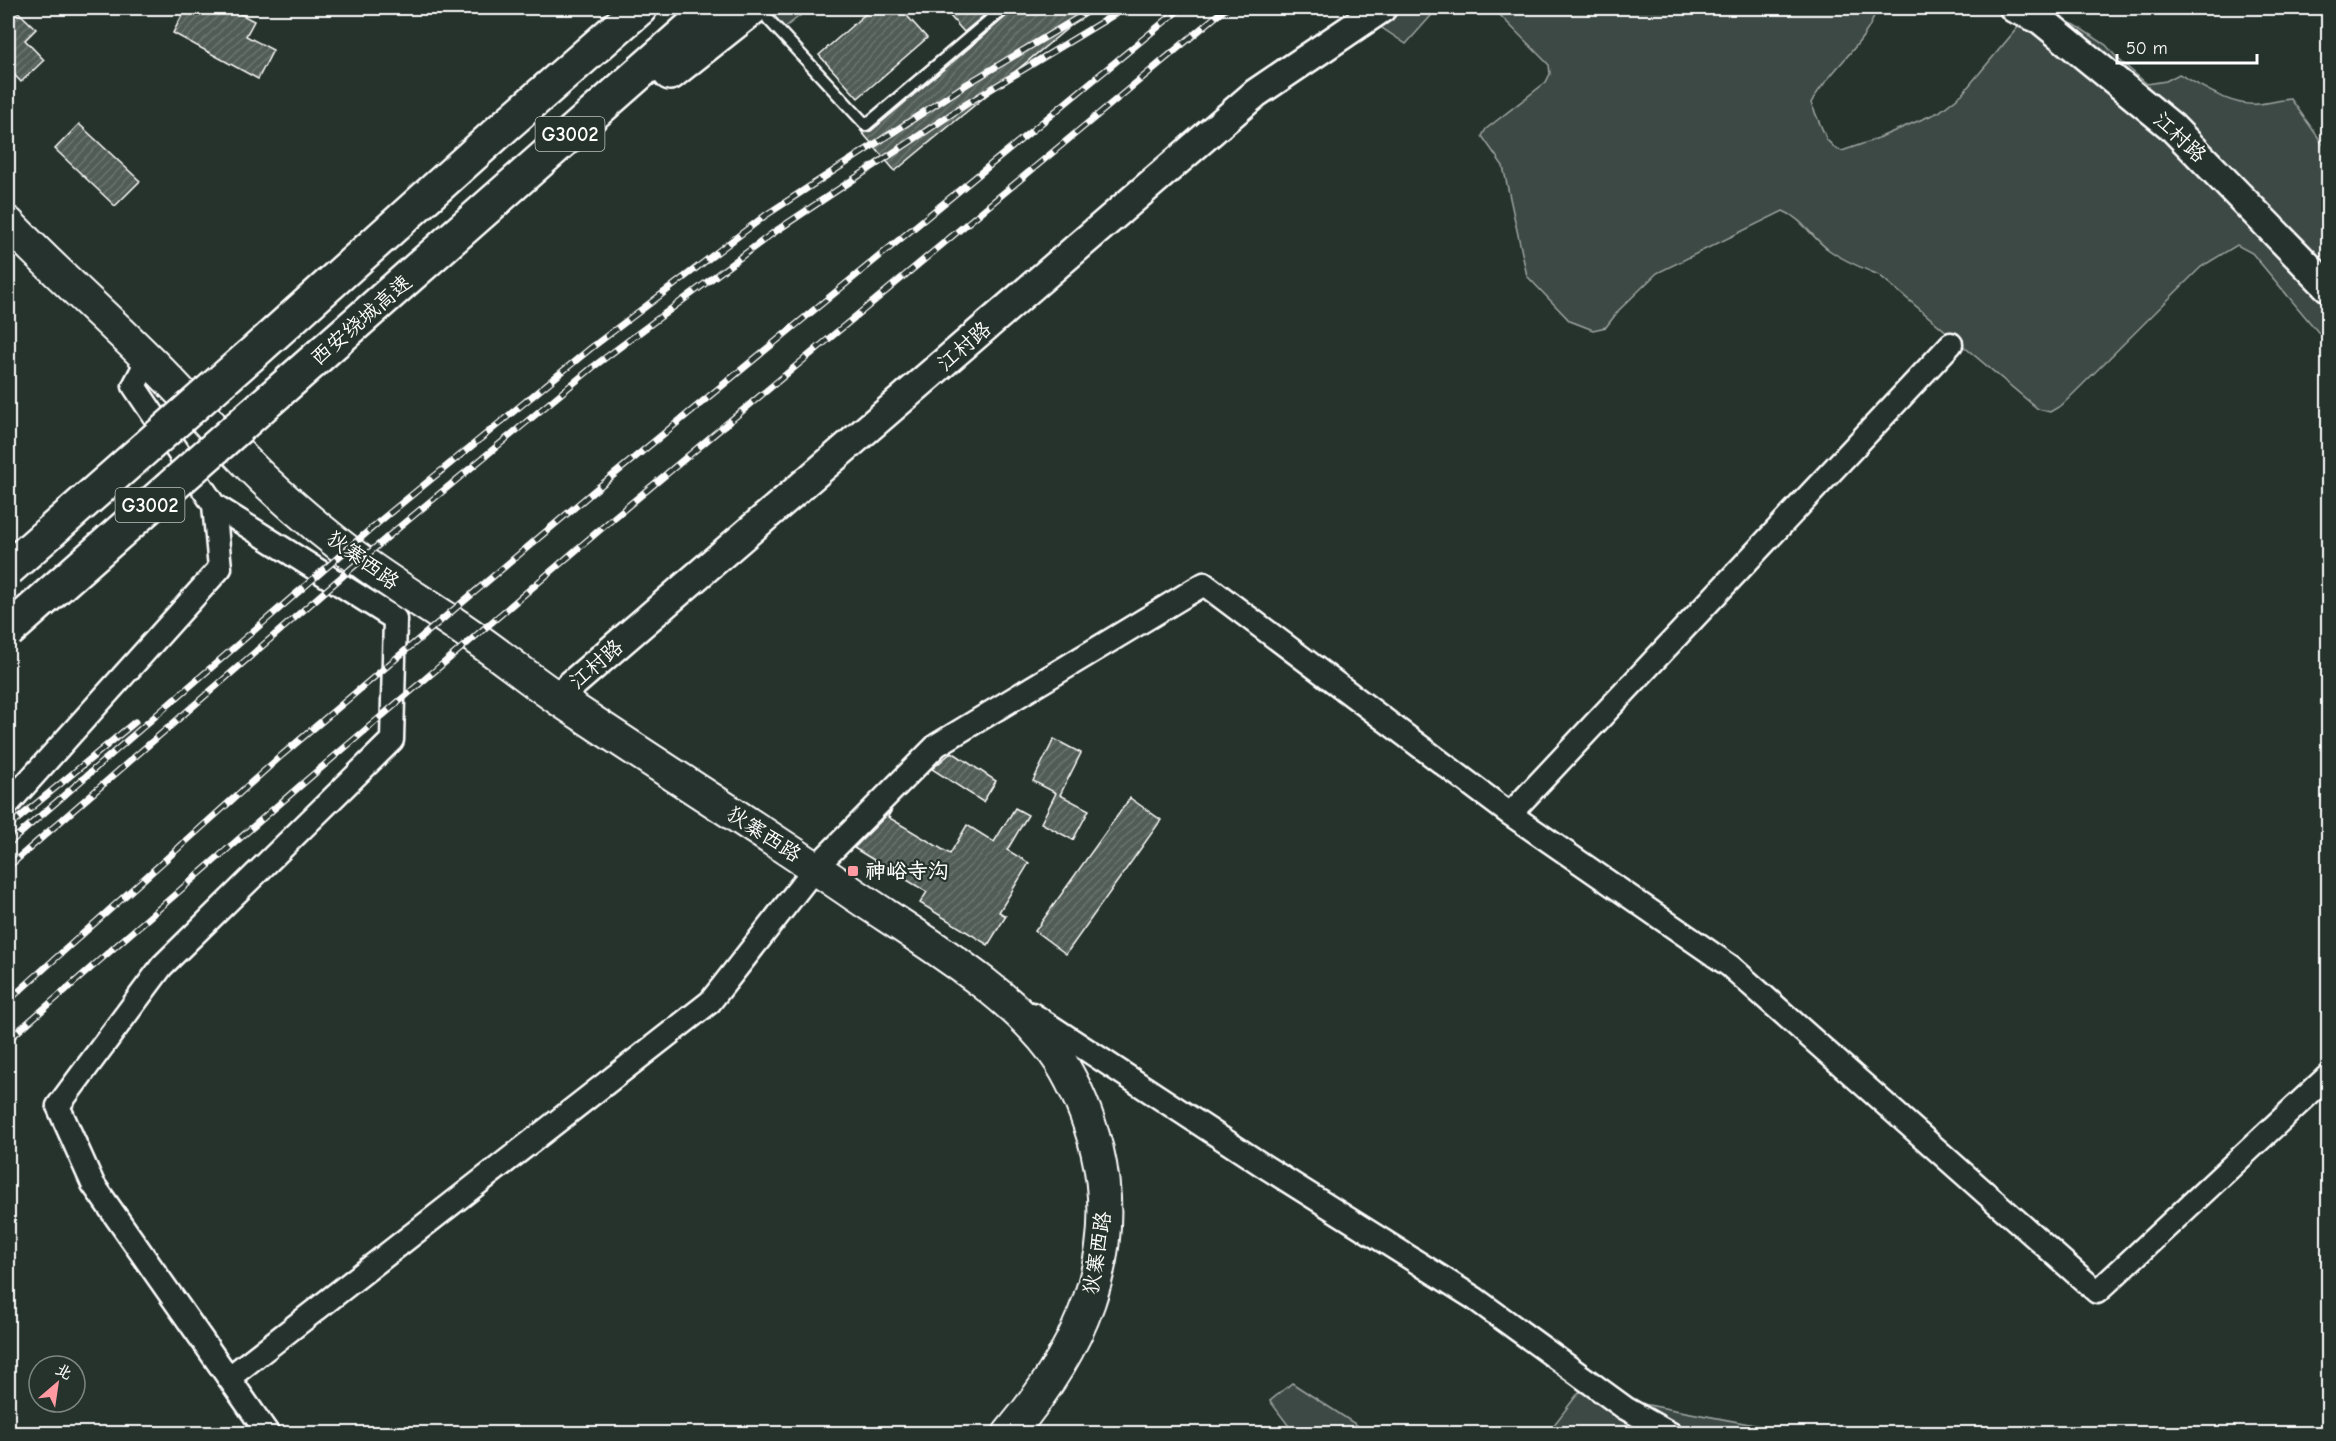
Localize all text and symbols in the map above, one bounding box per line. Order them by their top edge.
scale bar [2117,27,2256,65]
text: 50 m [2126,38,2168,59]
street label: 江村路 [2149,107,2211,167]
road number: G3002 [536,117,604,151]
street label: 西安绕城高速 [306,270,416,370]
street label: 江村路 [932,316,996,376]
road number: G3002 [116,488,184,522]
street label: 狄寨西路 [322,526,404,594]
street label: 江村路 [564,634,628,694]
street label: 狄寨西路 [722,801,806,867]
place label: 神峪寺沟 [865,859,949,883]
marker: 神峪寺沟 [846,864,860,878]
street label: 狄寨西路 [1079,1210,1115,1296]
north arrow [27,1354,87,1414]
text: 北 [52,1360,75,1384]

